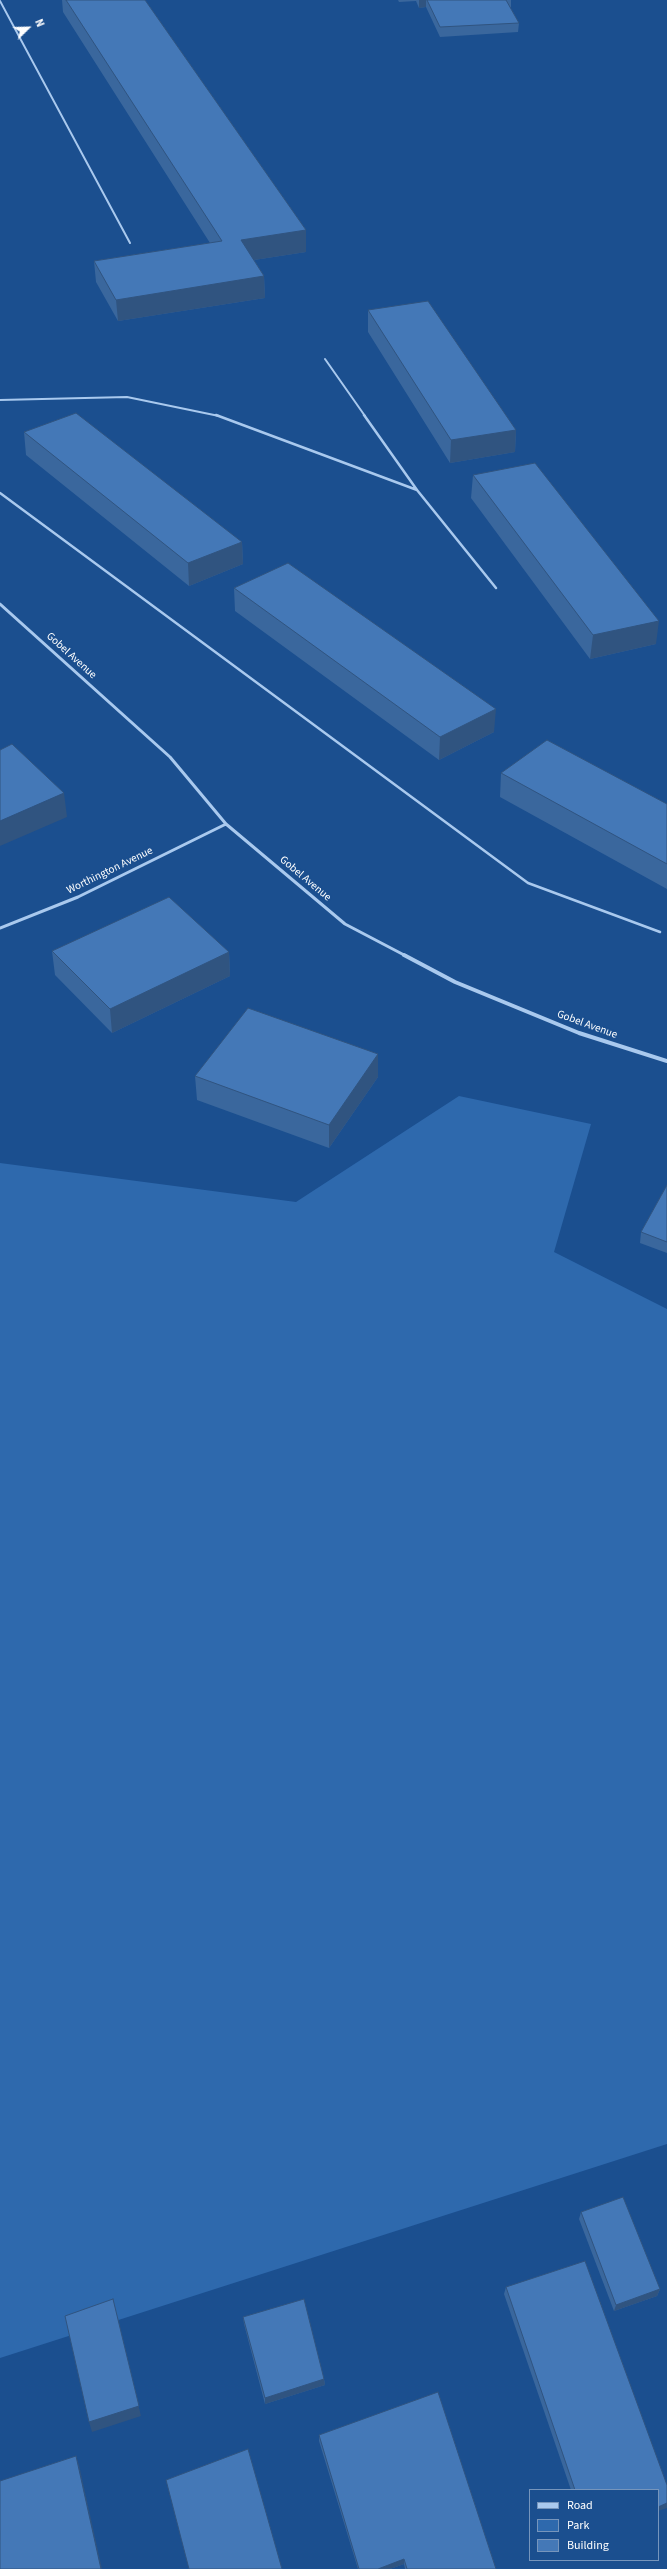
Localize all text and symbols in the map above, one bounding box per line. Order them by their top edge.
north arrow [8,8,48,48]
text: N [31,17,48,29]
street label: Gobel Avenue [43,630,99,682]
street label: Worthington Avenue [65,844,155,898]
street label: Gobel Avenue [277,854,333,904]
street label: Gobel Avenue [555,1008,619,1042]
legend [529,2489,659,2561]
text: Road [567,2497,593,2514]
text: Park [567,2517,589,2534]
text: Building [567,2537,609,2554]

